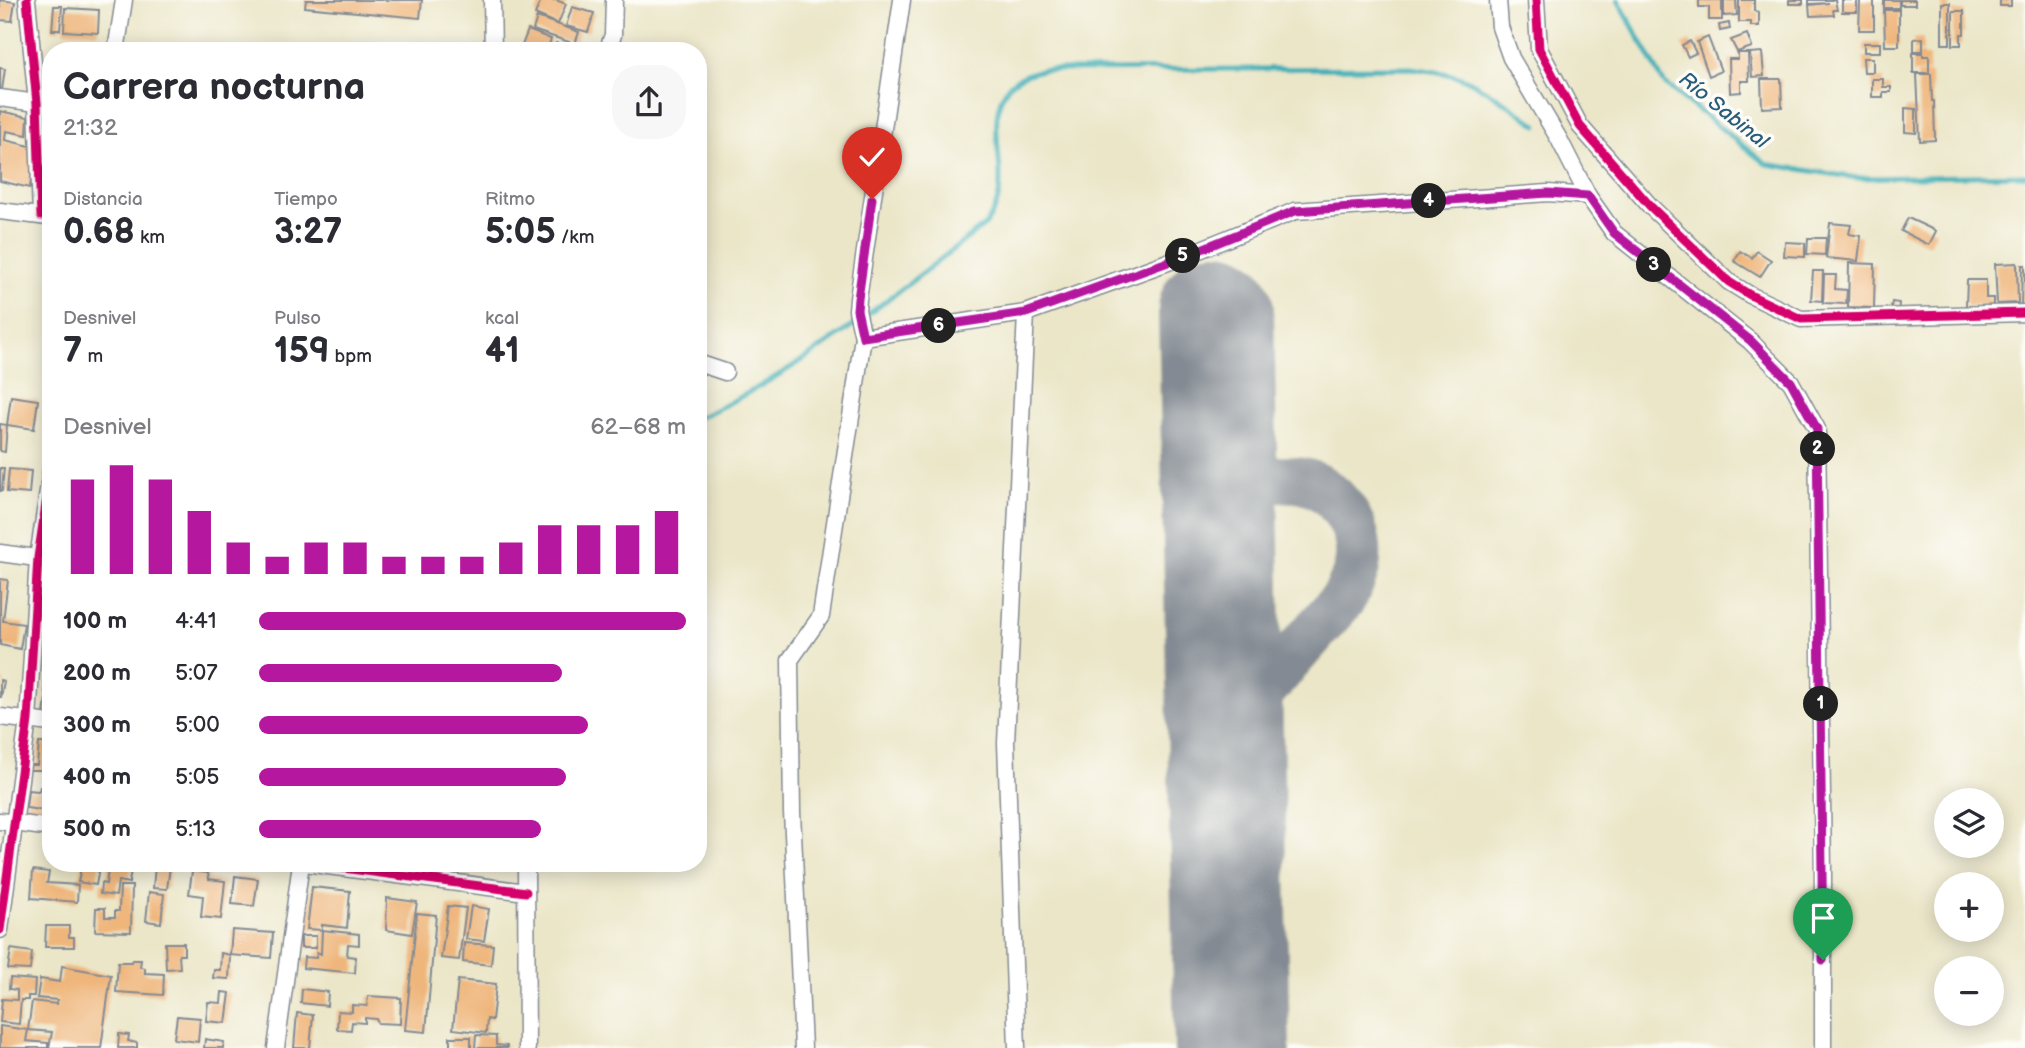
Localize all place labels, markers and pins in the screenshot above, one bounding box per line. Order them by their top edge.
pin [842,127,902,199]
pin: 4 [1412,184,1446,218]
pin: 5 [1166,238,1200,274]
pin: 3 [1636,247,1672,282]
pin: 6 [922,308,956,344]
pin: 2 [1800,432,1836,466]
pin: 1 [1804,686,1839,722]
pin [1793,888,1853,960]

